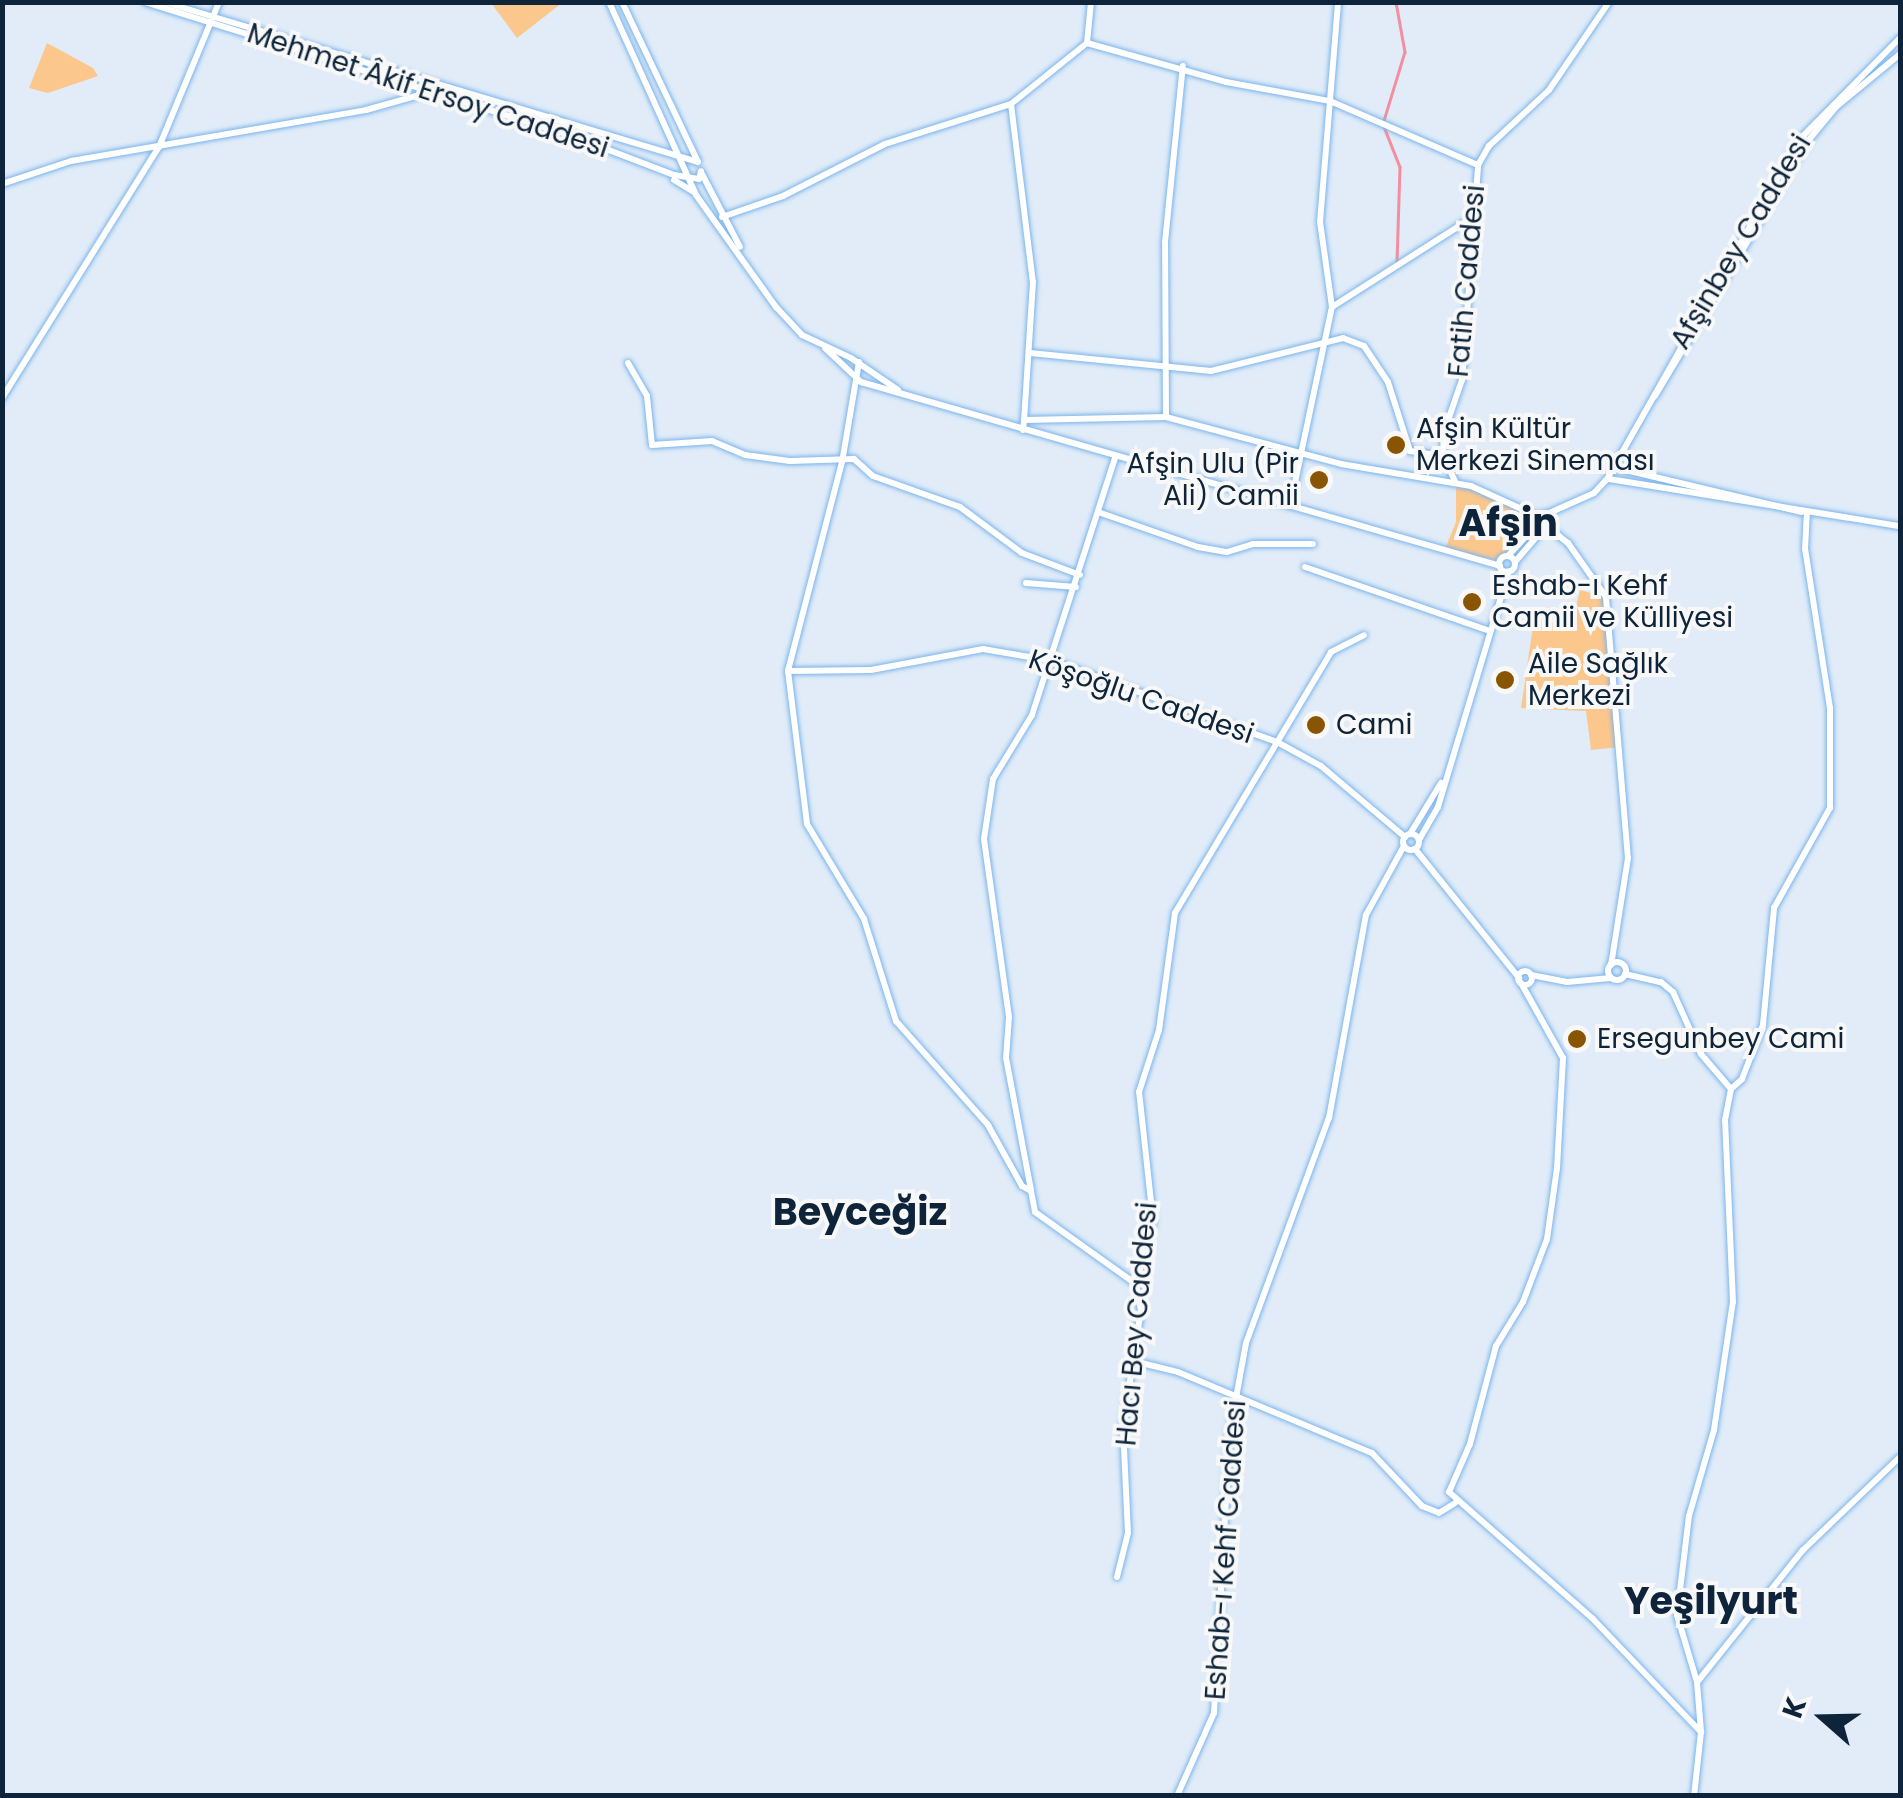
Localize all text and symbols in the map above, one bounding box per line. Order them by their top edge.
street label: Mehmet Âkif Ersoy Caddesi [243,17,613,165]
street label: Afşinbey Caddesi [1664,129,1818,355]
street label: Fatih Caddesi [1442,184,1492,378]
place label: Afşin Kültür Merkezi Sineması [1416,412,1655,478]
marker: Afşin Kültür Merkezi Sineması [1385,434,1407,456]
place label: Afşin Ulu (Pir Ali) Camii [1127,447,1299,513]
marker: Afşin Ulu (Pir Ali) Camii [1308,469,1330,491]
district label: Afşin [1458,500,1558,546]
place label: Eshab-ı Kehf Camii ve Külliyesi [1492,569,1733,635]
marker: Eshab-ı Kehf Camii ve Külliyesi [1461,591,1483,613]
street label: Köşoğlu Caddesi [1024,643,1258,751]
place label: Aile Sağlık Merkezi [1528,647,1668,713]
marker: Aile Sağlık Merkezi [1492,667,1518,693]
place label: Cami [1336,708,1412,742]
marker: Cami [1305,714,1327,736]
place label: Ersegunbey Cami [1597,1022,1844,1056]
marker: Ersegunbey Cami [1566,1028,1588,1050]
district label: Beyceğiz [773,1189,947,1235]
street label: Hacı Bey Caddesi [1110,1201,1164,1447]
street label: Eshab-ı Kehf Caddesi [1199,1399,1253,1701]
district label: Yeşilyurt [1624,1578,1798,1624]
north arrow [1773,1668,1873,1768]
text: K [1773,1692,1816,1723]

